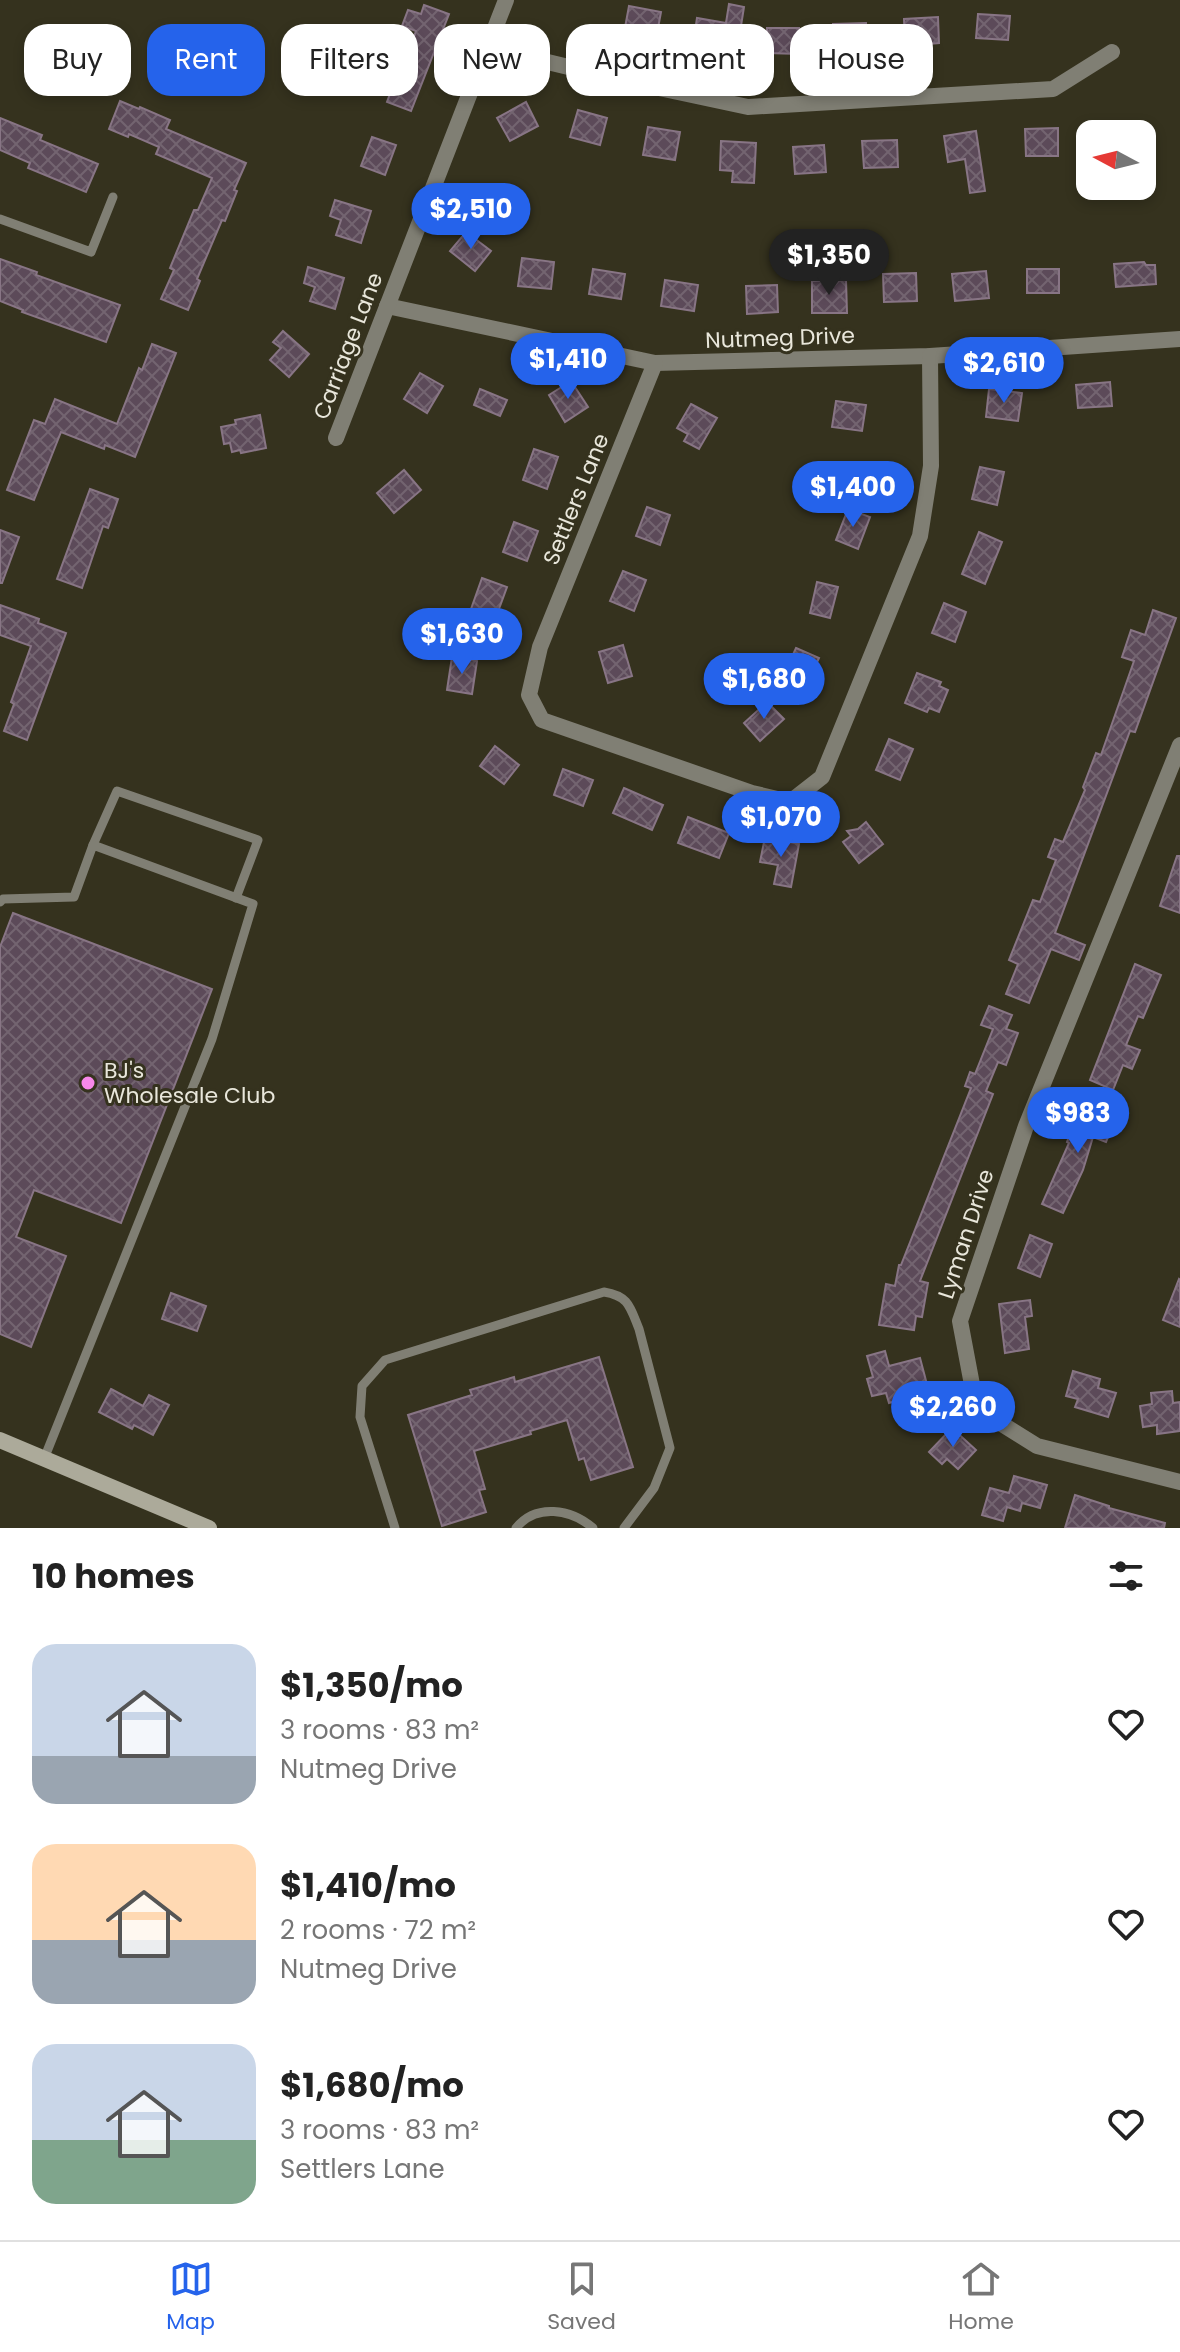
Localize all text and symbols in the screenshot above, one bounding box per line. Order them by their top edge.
chip: Buy [24,24,131,96]
chip: Rent [147,24,265,96]
chip: Filters [281,24,418,96]
chip: New [434,24,550,96]
chip: Apartment [566,24,774,96]
chip: House [790,24,933,96]
north arrow [1076,120,1156,200]
map controls [1076,120,1156,200]
pin: $2,510 [406,183,536,251]
text: $2,510 [429,191,513,227]
pin: $1,350 [764,229,894,297]
text: $1,350 [787,237,871,273]
street label: Carriage Lane [306,268,390,424]
street label: Nutmeg Drive [705,320,855,356]
pin: $1,410 [503,333,633,401]
pin: $2,610 [939,337,1069,405]
text: $1,410 [529,341,607,377]
text: $2,610 [963,345,1045,381]
street label: Settlers Lane [536,429,616,569]
pin: $1,400 [788,461,918,529]
text: $1,400 [810,469,896,505]
pin: $1,630 [397,608,527,676]
text: $1,630 [420,616,504,652]
pin: $1,680 [699,653,829,721]
text: $1,680 [722,661,806,697]
pin: $1,070 [716,791,846,859]
text: $1,070 [740,799,822,835]
place label: BJ's Wholesale Club [104,1055,275,1111]
marker: BJ's Wholesale Club [79,1074,97,1092]
pin: $983 [1031,1087,1125,1155]
text: $983 [1045,1095,1111,1131]
street label: Lyman Drive [930,1165,1002,1303]
pin: $2,260 [888,1381,1018,1449]
text: $2,260 [909,1389,997,1425]
text: 10 homes [32,1552,195,1600]
icon: filters [1104,1554,1148,1598]
text: $1,350/mo [280,1661,463,1709]
icon: home [96,1676,192,1772]
icon: heart [1104,1702,1148,1746]
text: 3 rooms · 83 m² [280,1712,479,1748]
text: Nutmeg Drive [280,1751,457,1787]
text: $1,410/mo [280,1861,456,1909]
icon: home [96,1876,192,1972]
icon: heart [1104,1902,1148,1946]
text: 2 rooms · 72 m² [280,1912,476,1948]
text: Nutmeg Drive [280,1951,457,1987]
text: $1,680/mo [280,2061,464,2109]
icon: home [96,2076,192,2172]
icon: heart [1104,2102,1148,2146]
text: 3 rooms · 83 m² [280,2112,479,2148]
text: Settlers Lane [280,2151,445,2187]
tab: Map [166,2257,215,2338]
tab: Saved [547,2257,616,2338]
tab: Home [948,2257,1014,2338]

